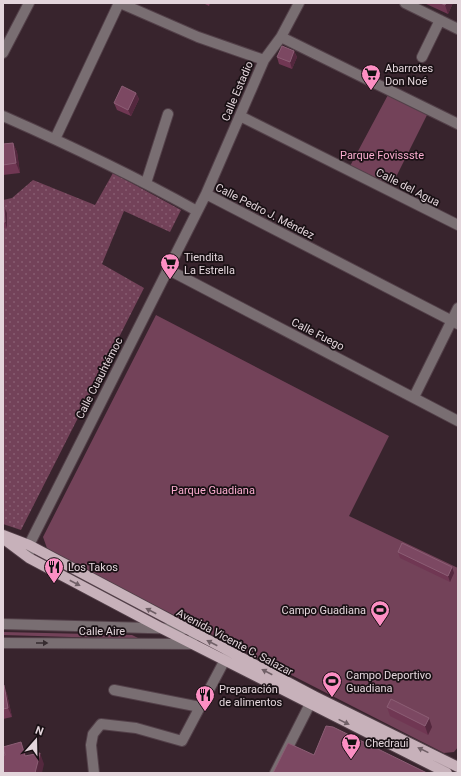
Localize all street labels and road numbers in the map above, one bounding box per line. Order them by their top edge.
street label: Calle Estadio [219,59,256,123]
street label: Calle del Agua [374,166,442,209]
street label: Calle Pedro J. Méndez [213,181,317,242]
street label: Calle Fuego [289,316,346,353]
street label: Calle Cuauhtémoc [73,335,126,421]
street label: Avenida Vicente C. Salazar [174,606,296,679]
street label: Calle Aire [79,625,125,638]

